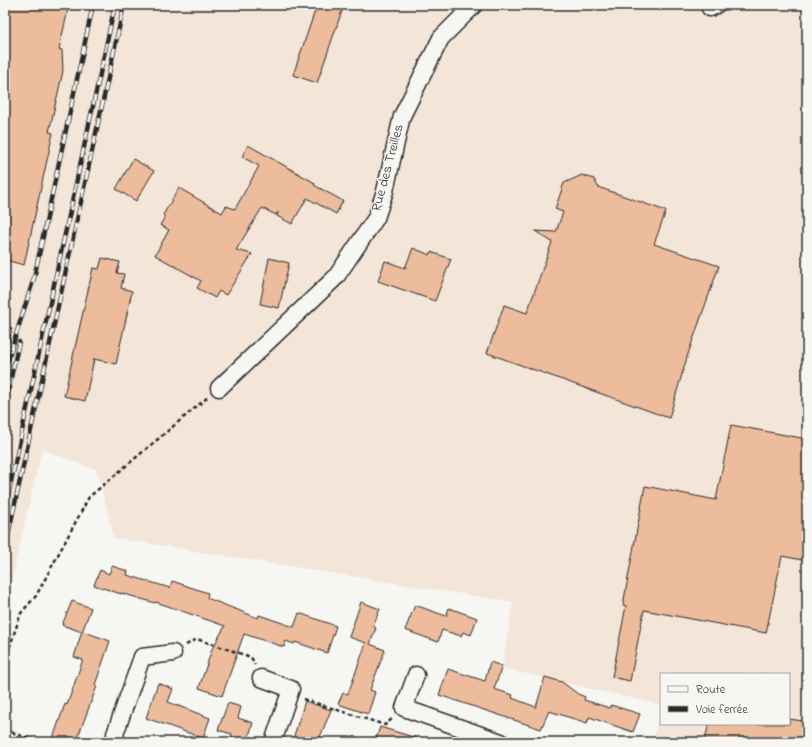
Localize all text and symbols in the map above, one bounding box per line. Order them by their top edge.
street label: Rue des Treilles [366,122,410,214]
legend [660,673,790,725]
text: Route [696,681,726,699]
text: Voie ferrée [695,701,748,719]

